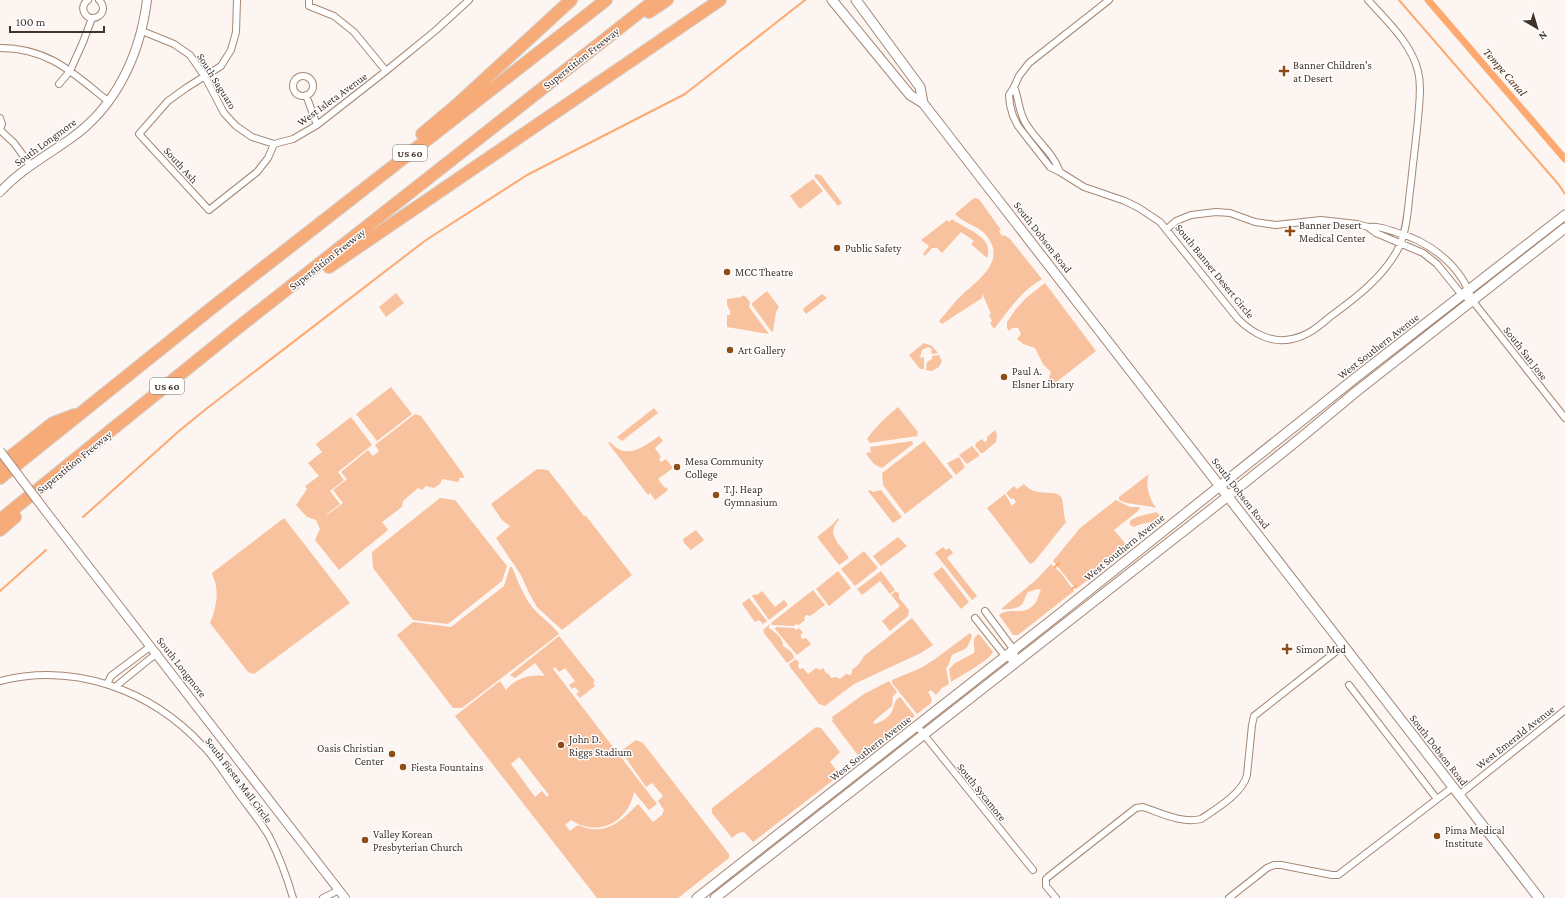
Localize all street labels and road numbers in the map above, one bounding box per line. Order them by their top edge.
street label: Superstition Freeway [541,24,623,92]
street label: South Saguaro [194,51,239,112]
street label: West Isleta Avenue [295,70,369,128]
street label: South Longmore [12,116,79,169]
street label: South Ash [162,144,200,186]
road number: US 60 [393,145,427,161]
street label: South Dobson Road [1012,199,1074,275]
street label: South Banner Desert Circle [1173,221,1257,321]
street label: Superstition Freeway [287,225,369,293]
street label: West Southern Avenue [1335,311,1421,381]
street label: South San Jose [1501,324,1551,383]
road number: US 60 [150,378,184,394]
street label: Superstition Freeway [34,427,115,497]
street label: South Dobson Road [1210,455,1272,531]
street label: West Southern Avenue [1082,511,1167,583]
street label: South Longmore [154,635,209,700]
street label: West Emerald Avenue [1473,703,1557,771]
street label: South Dobson Road [1408,712,1470,788]
street label: West Southern Avenue [827,713,913,783]
street label: South Fiesta Mall Circle [203,735,275,825]
street label: South Sycamore [954,761,1009,824]

